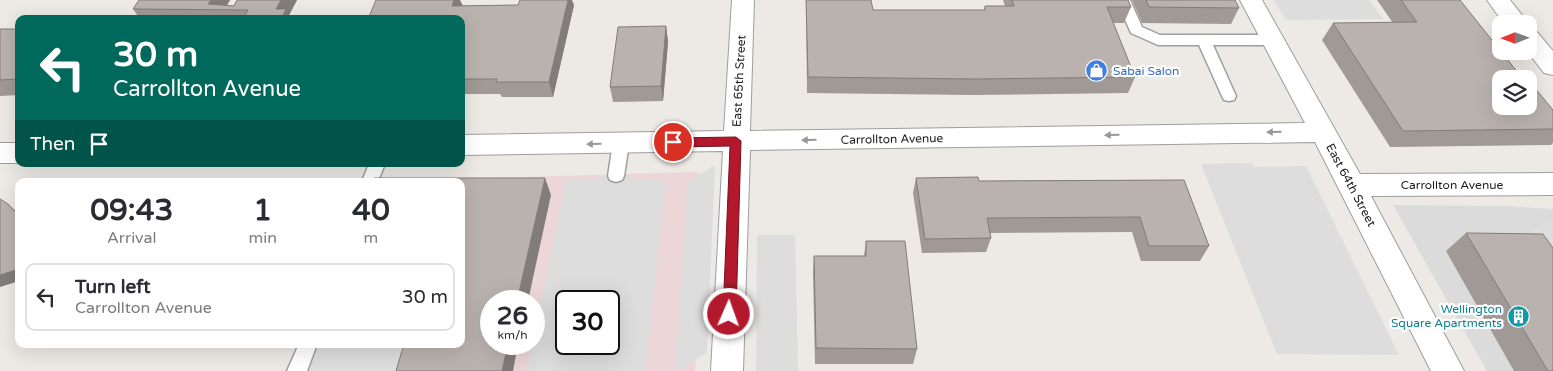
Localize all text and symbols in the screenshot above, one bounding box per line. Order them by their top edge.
north arrow [1492,15,1538,60]
map controls [1492,15,1537,115]
text: 30 m [113,34,198,76]
street label: East 65th Street [730,34,748,127]
icon: left [30,35,95,100]
shop icon: Sabai Salon [1085,59,1109,83]
place label: Sabai Salon [1113,64,1179,78]
button: layers [1492,70,1537,115]
text: Carrollton Avenue [113,76,301,102]
pin [652,121,694,163]
icon: arrive [659,128,687,156]
one-way arrow [1266,128,1282,136]
icon: arrive [85,130,113,158]
street label: Carrollton Avenue [841,131,944,147]
one-way arrow [1103,131,1119,139]
text: Then [30,133,75,155]
one-way arrow [801,136,817,144]
one-way arrow [586,140,602,148]
street label: East 64th Street [1323,141,1379,229]
street label: Carrollton Avenue [1401,178,1503,192]
text: 09:43 [90,192,173,229]
text: 1 [253,192,272,229]
text: 40 [352,192,390,229]
text: Arrival [107,228,156,248]
text: min [249,228,277,248]
text: m [364,228,378,248]
text: Turn left [75,276,151,298]
icon: left [32,283,60,311]
text: 30 m [402,286,448,308]
position arrow [702,287,754,339]
speed limit sign: 30 [555,290,620,355]
text: Carrollton Avenue [75,298,212,318]
text: 26 [497,301,528,331]
place label: Wellington Square Apartments [1391,302,1502,330]
building icon: Wellington Square Apartments [1506,304,1530,328]
text: km/h [497,328,528,342]

